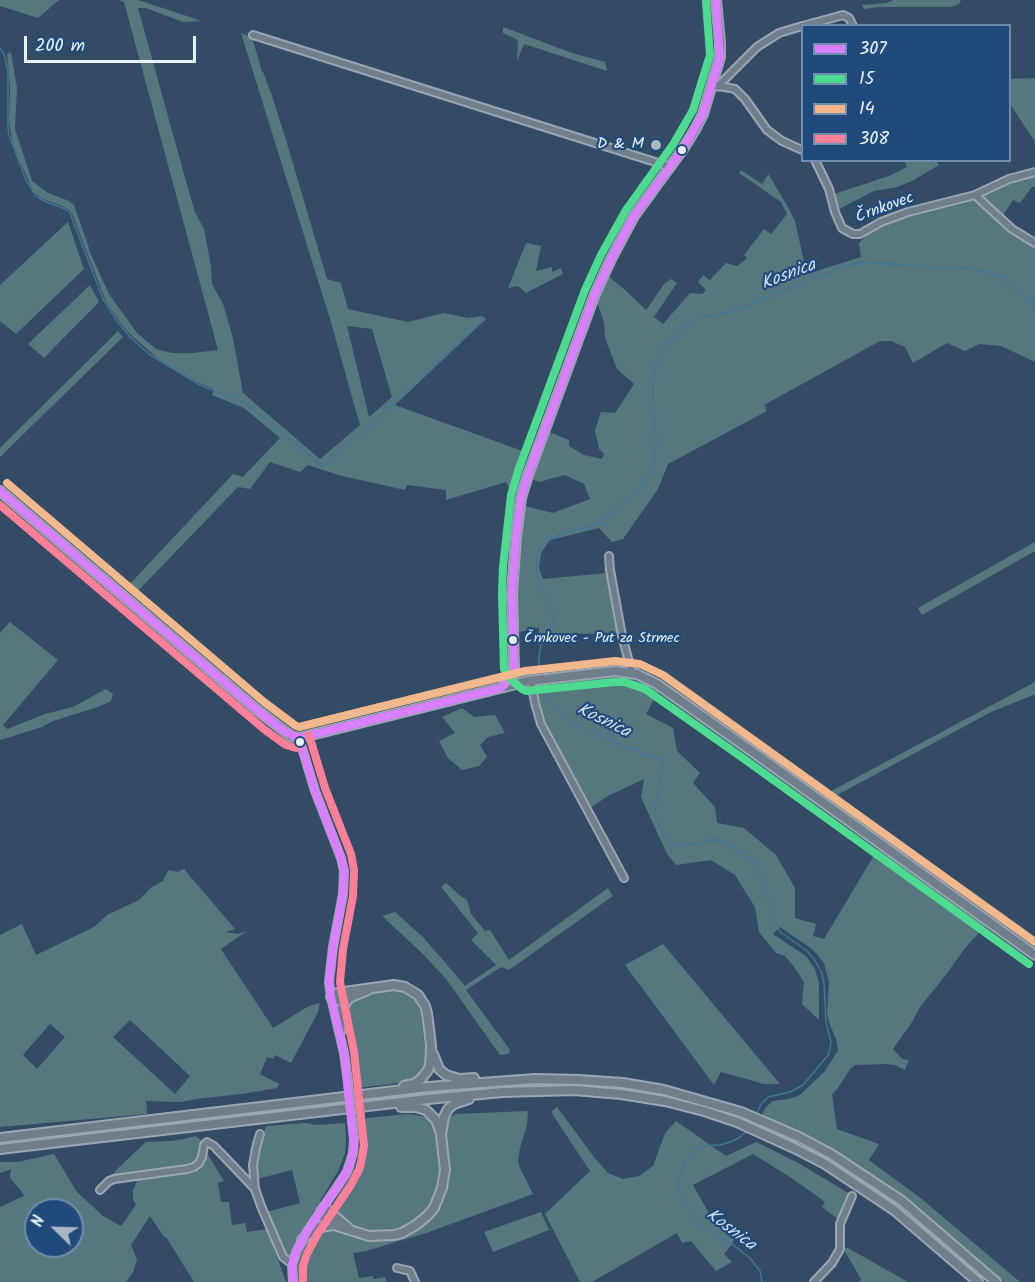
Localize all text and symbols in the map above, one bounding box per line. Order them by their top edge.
scale bar [27,24,200,62]
legend [801,24,1011,162]
text: 200 m [35,32,85,61]
text: 307 [859,35,887,64]
text: 15 [859,65,874,94]
text: 14 [859,95,875,124]
text: 308 [859,125,889,154]
place label: D & M [597,135,644,155]
marker: D & M [649,138,663,152]
unlabelled marker [676,144,688,156]
street label: Črnkovec [853,190,917,228]
water label: Kosnica [759,256,819,296]
place label: Črnkovec - Put za Strmec [524,632,680,648]
marker: Črnkovec - Put za Strmec [507,634,519,646]
water label: Kosnica [573,700,633,744]
unlabelled marker [294,736,306,748]
north arrow [24,1198,84,1258]
water label: Kosnica [701,1205,759,1257]
text: N [25,1212,52,1231]

